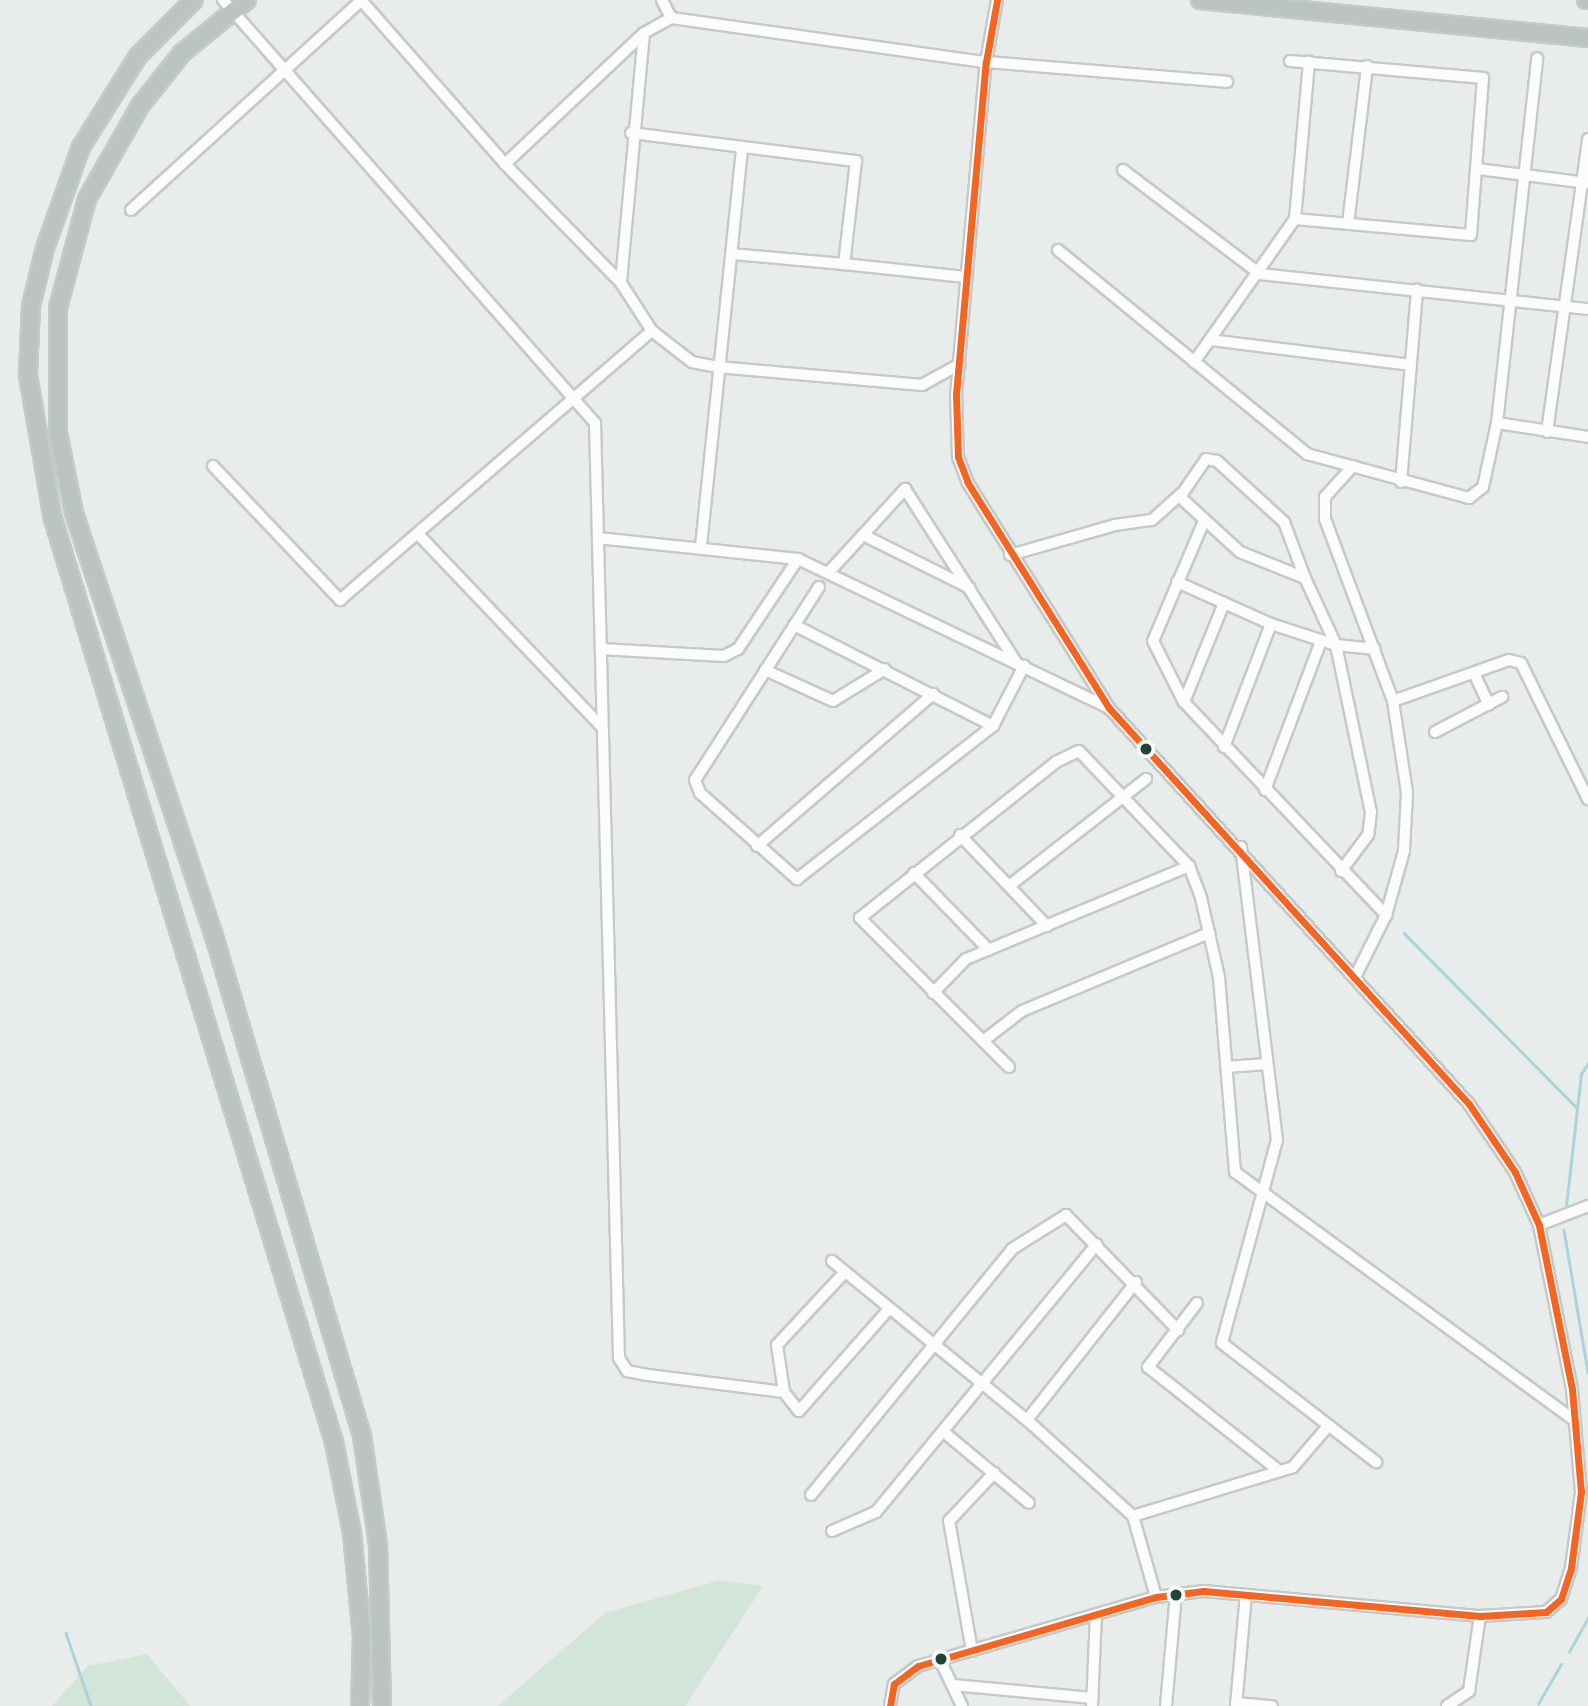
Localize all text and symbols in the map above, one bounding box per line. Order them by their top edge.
unlabelled marker [1139,742,1153,756]
unlabelled marker [1169,1588,1183,1602]
unlabelled marker [934,1652,948,1666]

